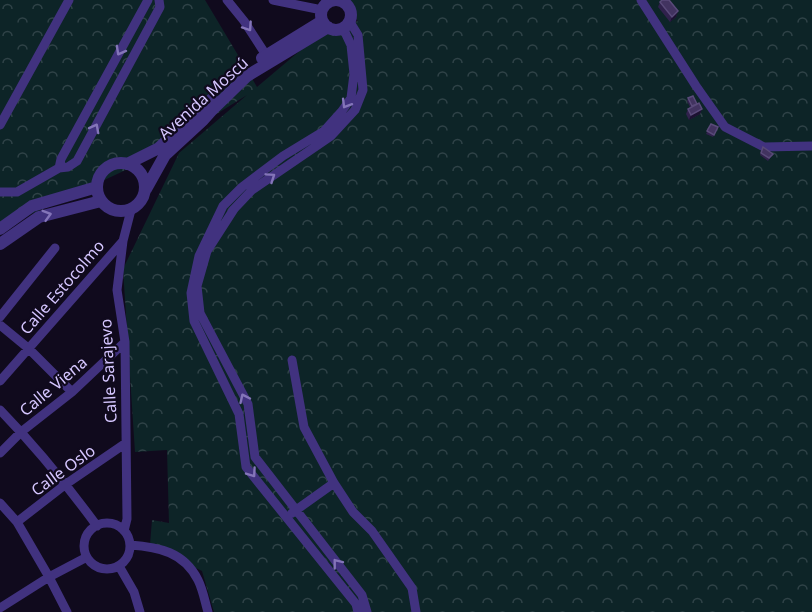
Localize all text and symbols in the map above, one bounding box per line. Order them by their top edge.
one-way arrow [241,20,252,31]
one-way arrow [116,45,127,55]
street label: Avenida Moscú [153,52,253,144]
one-way arrow [341,98,353,108]
one-way arrow [88,123,99,134]
one-way arrow [264,173,275,184]
one-way arrow [41,210,52,222]
street label: Calle Estocolmo [15,235,109,339]
street label: Calle Sarajevo [94,318,122,424]
street label: Calle Viena [14,351,92,421]
one-way arrow [239,393,251,404]
street label: Calle Oslo [26,439,100,501]
one-way arrow [244,466,255,477]
one-way arrow [334,558,345,569]

